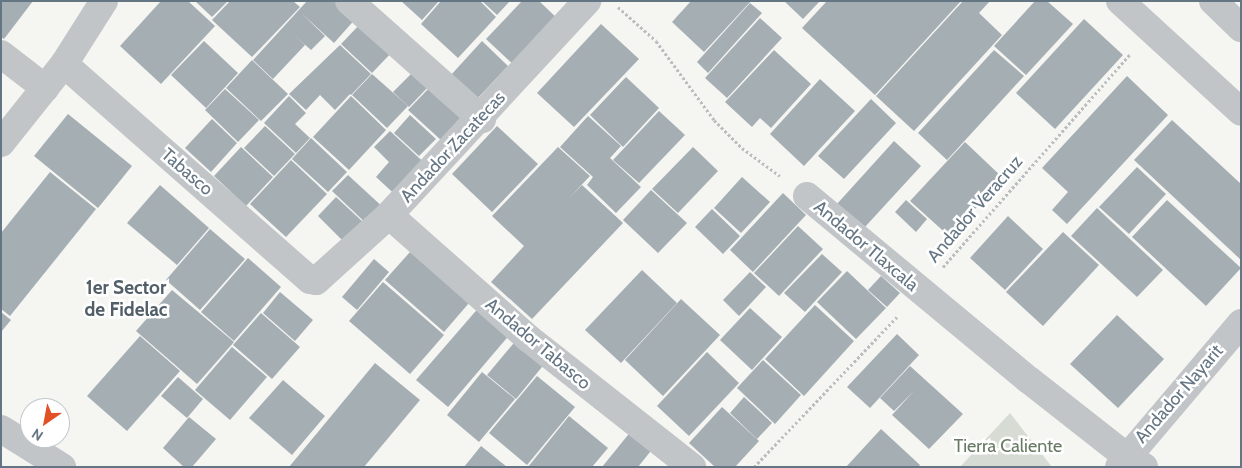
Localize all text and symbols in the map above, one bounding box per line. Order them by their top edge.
street label: Andador Zacatecas [396,87,510,207]
street label: Tabasco [157,144,217,200]
street label: Andador Veracruz [923,151,1027,267]
street label: Andador Tlaxcala [809,196,923,296]
district label: 1er Sector de Fidelac [84,277,168,321]
street label: Andador Tabasco [481,294,595,394]
street label: Andador Nayarit [1130,340,1228,448]
north arrow [20,398,70,448]
text: N [28,424,46,445]
park label: Tierra Caliente [954,435,1062,457]

